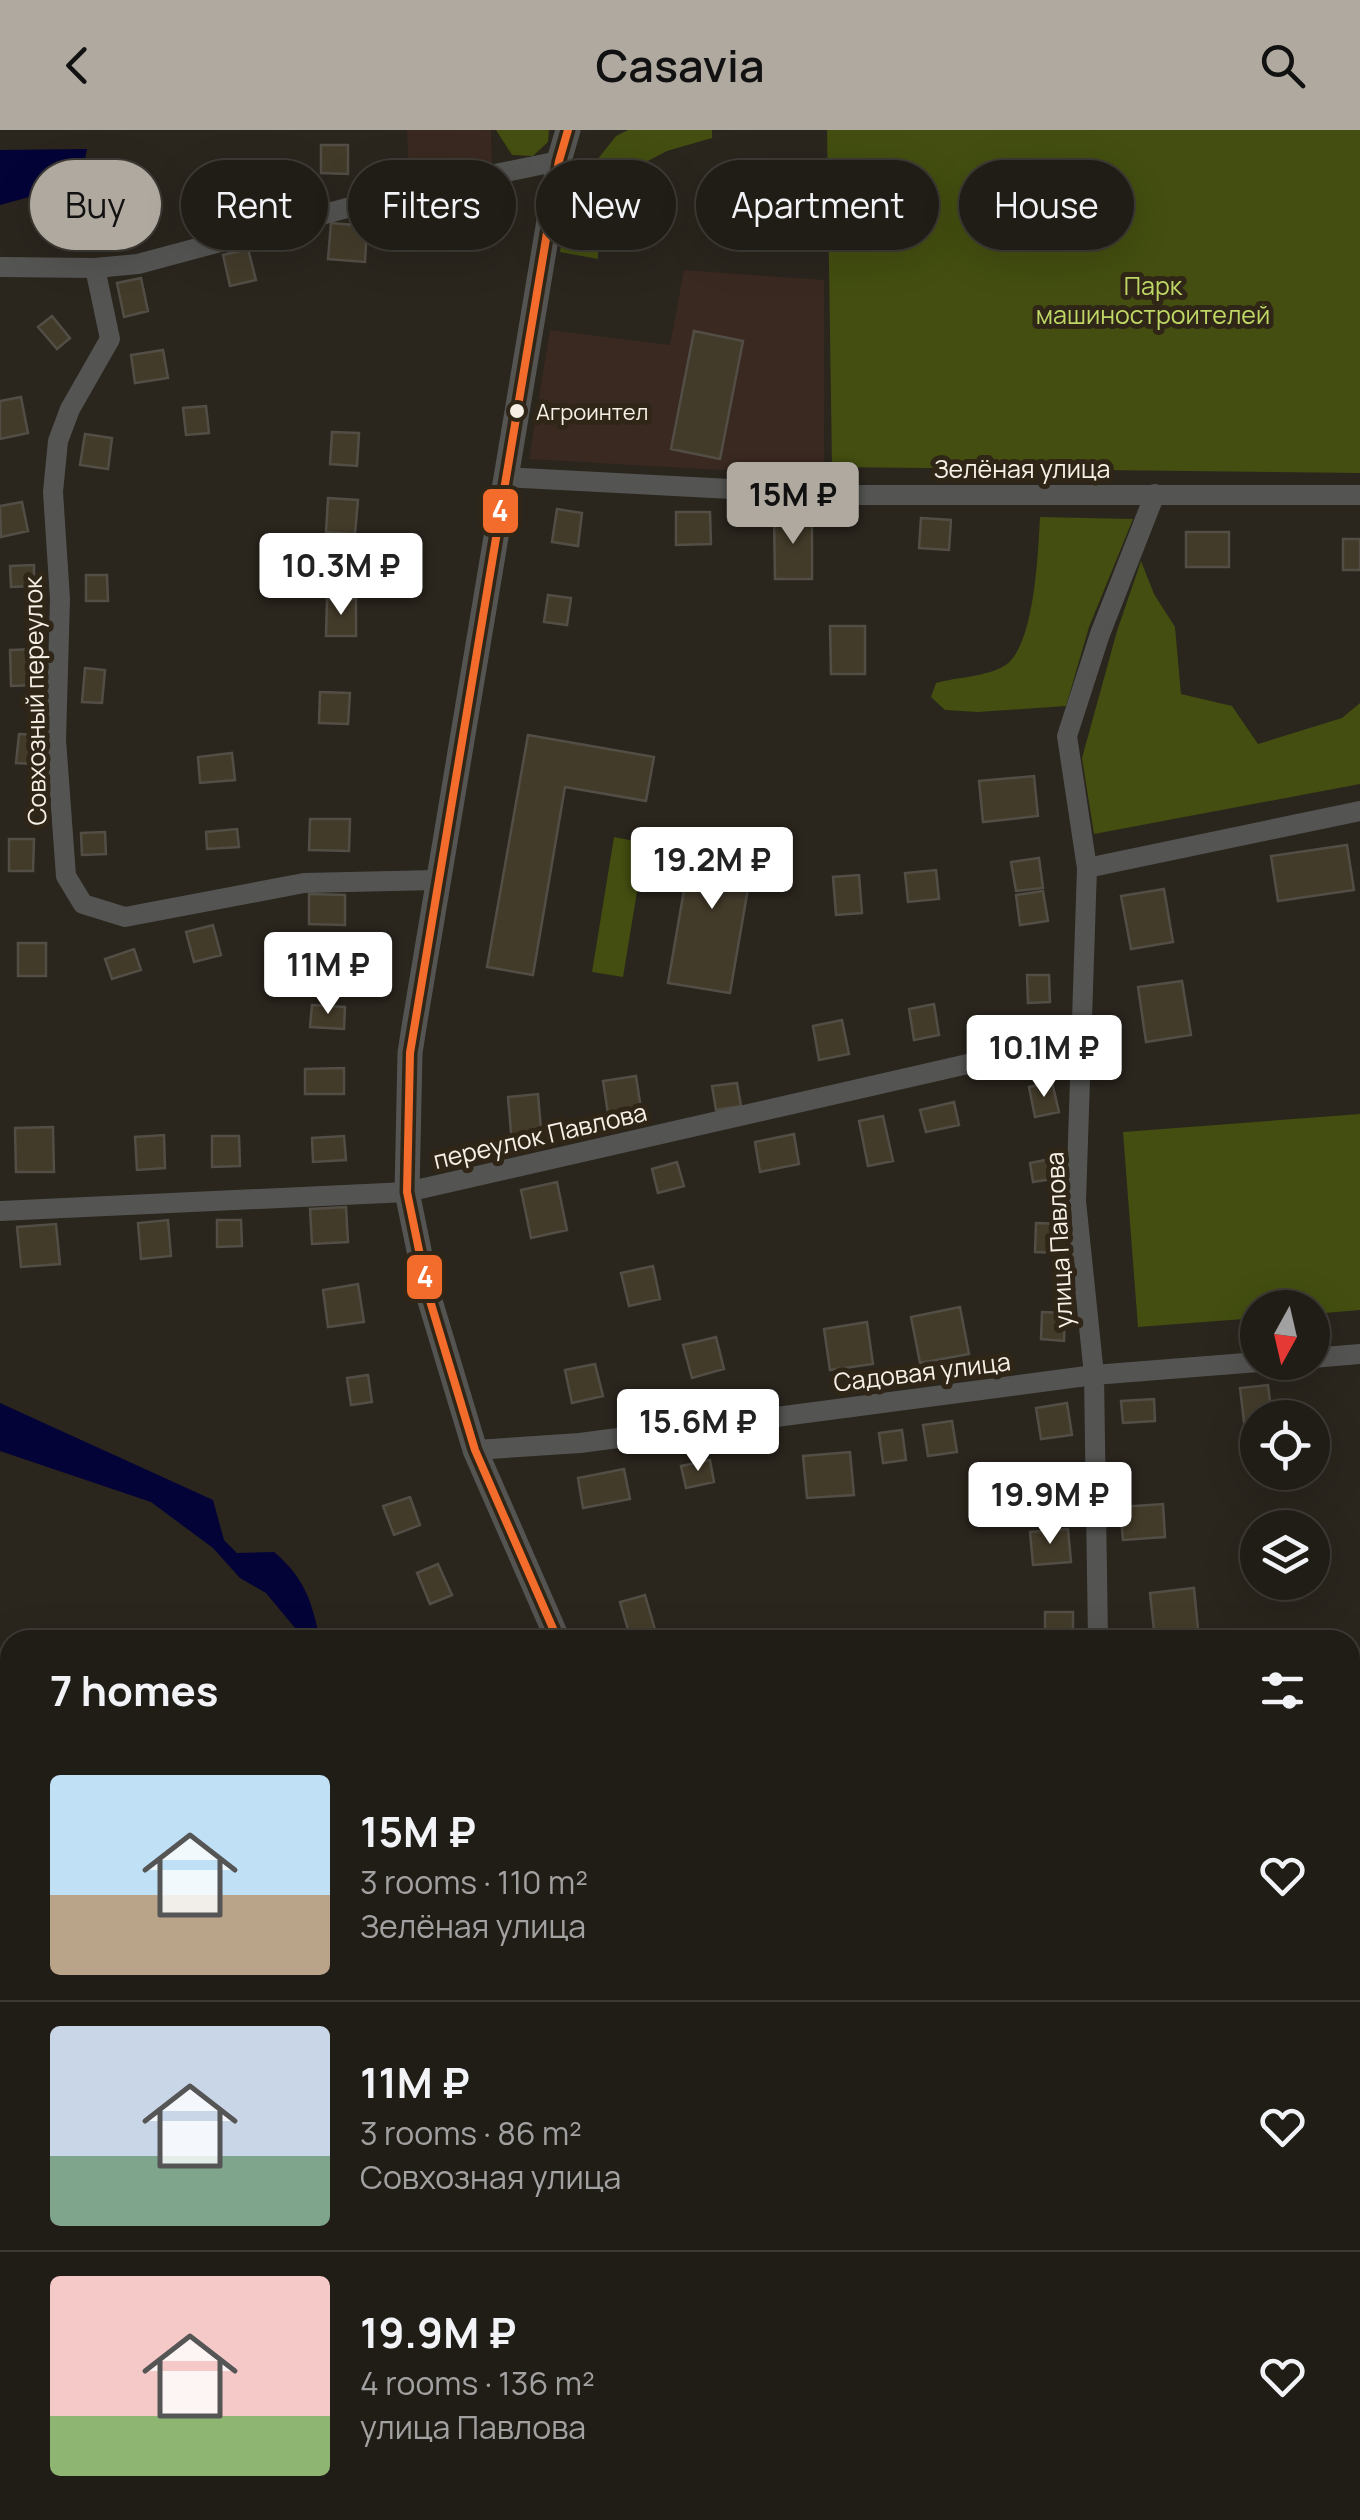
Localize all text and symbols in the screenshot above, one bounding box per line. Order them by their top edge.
text: Casavia [595,34,765,96]
icon: back [50,38,105,93]
icon: search [1255,38,1310,93]
chip: Buy [30,160,161,250]
chip: Rent [181,160,328,250]
chip: Filters [348,160,516,250]
chip: New [536,160,676,250]
chip: Apartment [696,160,939,250]
chip: House [959,160,1134,250]
park label: Парк машиностроителей [1036,268,1270,332]
place label: Агроинтел [536,397,648,427]
marker: Агроинтел [507,401,527,421]
street label: Зелёная улица [934,451,1110,486]
pin: 15M ₽ [723,462,863,547]
text: 15M ₽ [749,472,837,516]
line badge: 4 [481,487,520,535]
text: 4 [491,491,509,529]
pin: 10.3M ₽ [249,533,433,618]
text: 10.3M ₽ [281,543,401,587]
street label: Совхозный переулок [15,576,54,826]
pin: 19.2M ₽ [620,827,804,912]
text: 19.2M ₽ [653,837,771,881]
pin: 11M ₽ [258,932,398,1017]
text: 11M ₽ [286,942,370,986]
pin: 10.1M ₽ [952,1015,1136,1100]
text: 10.1M ₽ [989,1025,1099,1069]
street label: переулок Павлова [430,1094,650,1177]
street label: улица Павлова [1036,1151,1081,1329]
line badge: 4 [405,1253,444,1301]
text: 4 [416,1257,434,1295]
north arrow [1240,1290,1330,1380]
map controls [1240,1290,1330,1600]
street label: Садовая улица [831,1343,1013,1400]
pin: 15.6M ₽ [606,1389,790,1474]
text: 15.6M ₽ [639,1399,757,1443]
button: locate [1240,1400,1330,1490]
pin: 19.9M ₽ [958,1462,1142,1547]
text: 19.9M ₽ [990,1472,1110,1516]
button: layers [1240,1510,1330,1600]
text: 7 homes [50,1661,218,1719]
icon: filters [1255,1663,1310,1718]
text: 15M ₽ [360,1802,476,1860]
icon: home [130,1815,250,1935]
icon: heart [1255,1848,1310,1903]
text: 3 rooms · 110 m² [360,1860,588,1904]
text: Зелёная улица [360,1904,586,1948]
text: 11M ₽ [360,2053,470,2111]
icon: home [130,2066,250,2186]
icon: heart [1255,2099,1310,2154]
text: 3 rooms · 86 m² [360,2111,582,2155]
text: Совхозная улица [360,2155,621,2199]
text: 19.9M ₽ [360,2303,516,2361]
icon: home [130,2316,250,2436]
icon: heart [1255,2349,1310,2404]
text: 4 rooms · 136 m² [360,2361,595,2405]
text: улица Павлова [360,2405,586,2449]

